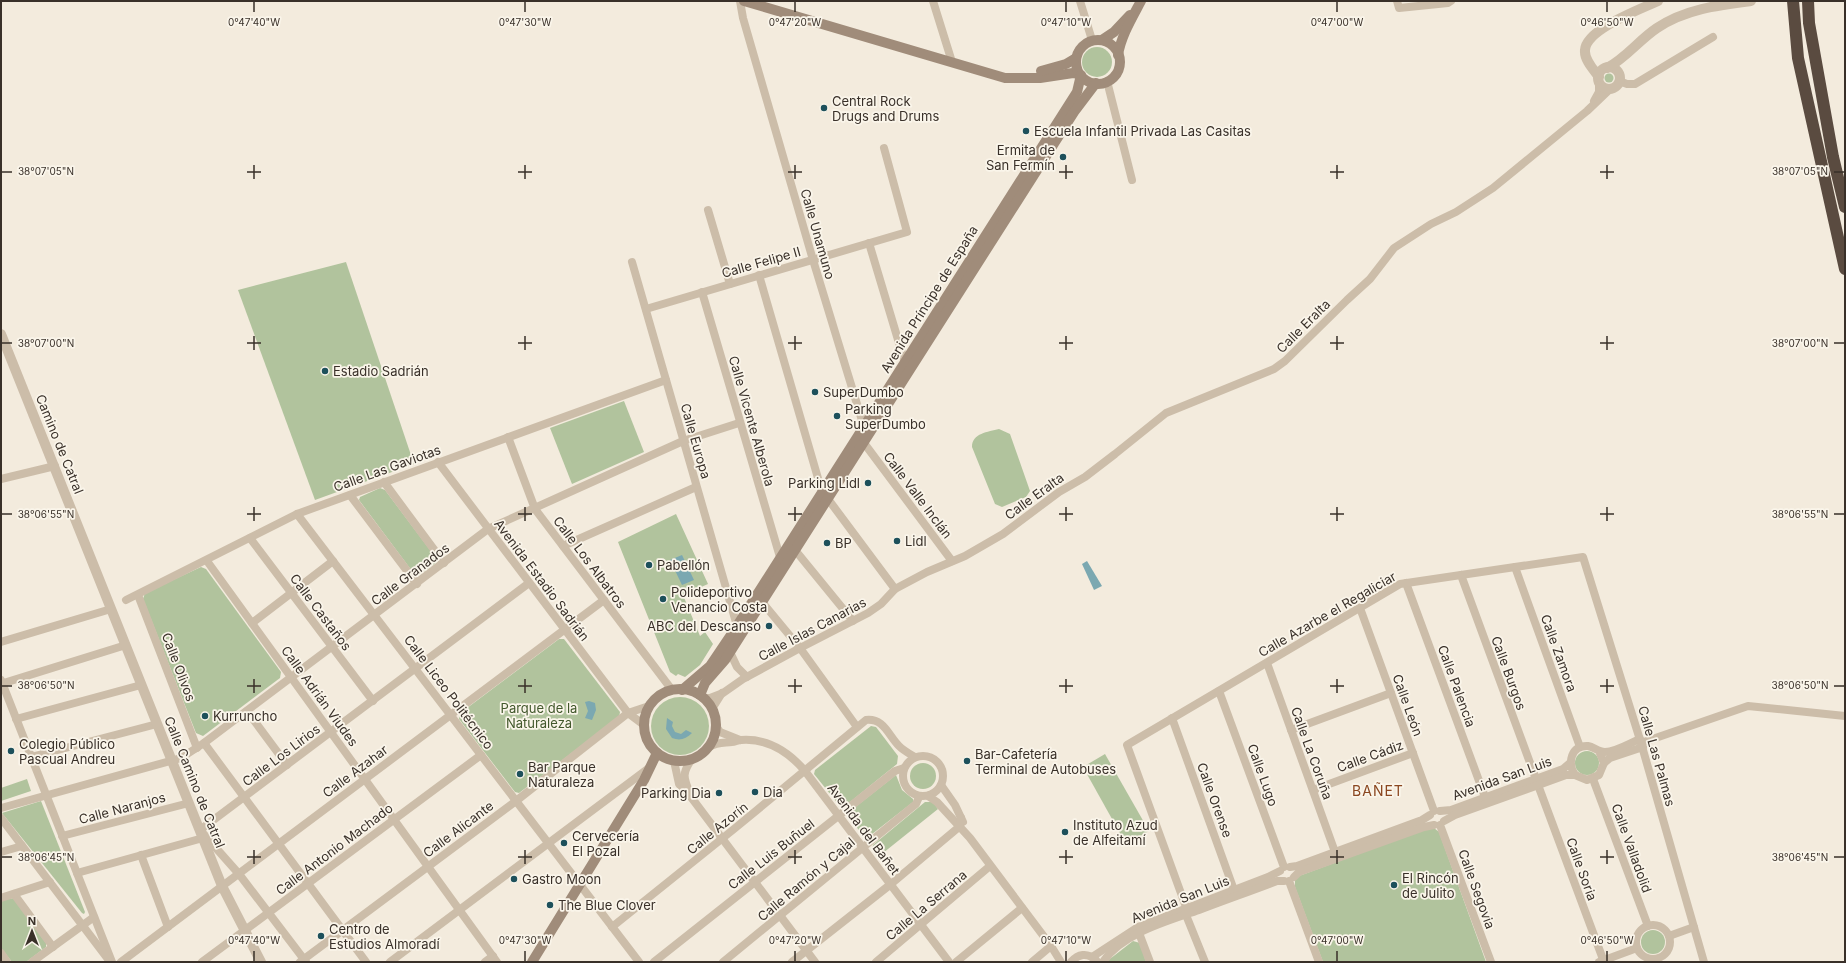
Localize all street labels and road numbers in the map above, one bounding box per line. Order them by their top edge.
street label: Calle Unamuno [797,187,839,281]
street label: Avenida Príncipe de España [877,222,981,376]
street label: Calle Felipe II [720,243,802,281]
street label: Calle Eralta [1273,296,1333,356]
street label: Calle Vicente Alberola [726,354,778,488]
street label: Camino de Catral [33,392,87,496]
street label: Calle Europa [678,401,714,481]
street label: Calle Las Gaviotas [331,441,443,495]
street label: Calle Valle Inclán [880,449,956,541]
street label: Calle Eralta [1001,469,1067,523]
street label: Calle Los Albatros [550,513,630,611]
street label: Avenida Estadio Sadrián [491,516,593,644]
street label: Calle Granados [368,539,452,609]
street label: Calle Azarbe el Regaliciar [1255,568,1399,660]
street label: Calle Castaños [287,570,355,654]
street label: Calle Islas Canarias [755,594,869,664]
street label: Calle Zamora [1538,612,1580,694]
street label: Calle Olivos [159,630,199,704]
street label: Calle Liceo Politécnico [401,632,497,752]
street label: Calle Burgos [1488,634,1530,712]
street label: Calle Adrián Viudes [278,643,362,749]
street label: Calle Palencia [1435,643,1479,729]
street label: Calle León [1389,672,1427,738]
street label: Calle La Coruña [1288,704,1336,802]
street label: Calle Las Palmas [1635,704,1679,808]
street label: Calle Camino de Catral [161,714,229,850]
street label: Calle Los Lirios [239,720,323,789]
street label: Calle Cádiz [1335,737,1405,775]
street label: Calle Azahar [319,741,391,801]
street label: Calle Lugo [1244,742,1282,809]
street label: Avenida San Luis [1450,753,1554,803]
street label: Calle Orense [1194,760,1236,840]
street label: Avenida del Bañet [824,780,904,878]
street label: Calle Naranjos [77,789,167,827]
street label: Calle Alicante [420,797,496,861]
street label: Calle Azorín [683,798,751,858]
street label: Calle Antonio Machado [272,800,396,898]
street label: Calle Valladolid [1608,801,1656,895]
street label: Calle Luis Buñuel [725,815,817,893]
street label: Calle Ramón y Cajal [754,834,858,924]
street label: Calle Soria [1563,835,1601,903]
street label: Calle Segovia [1455,847,1499,931]
street label: Calle La Serrana [882,866,970,944]
street label: Avenida San Luis [1129,872,1232,926]

